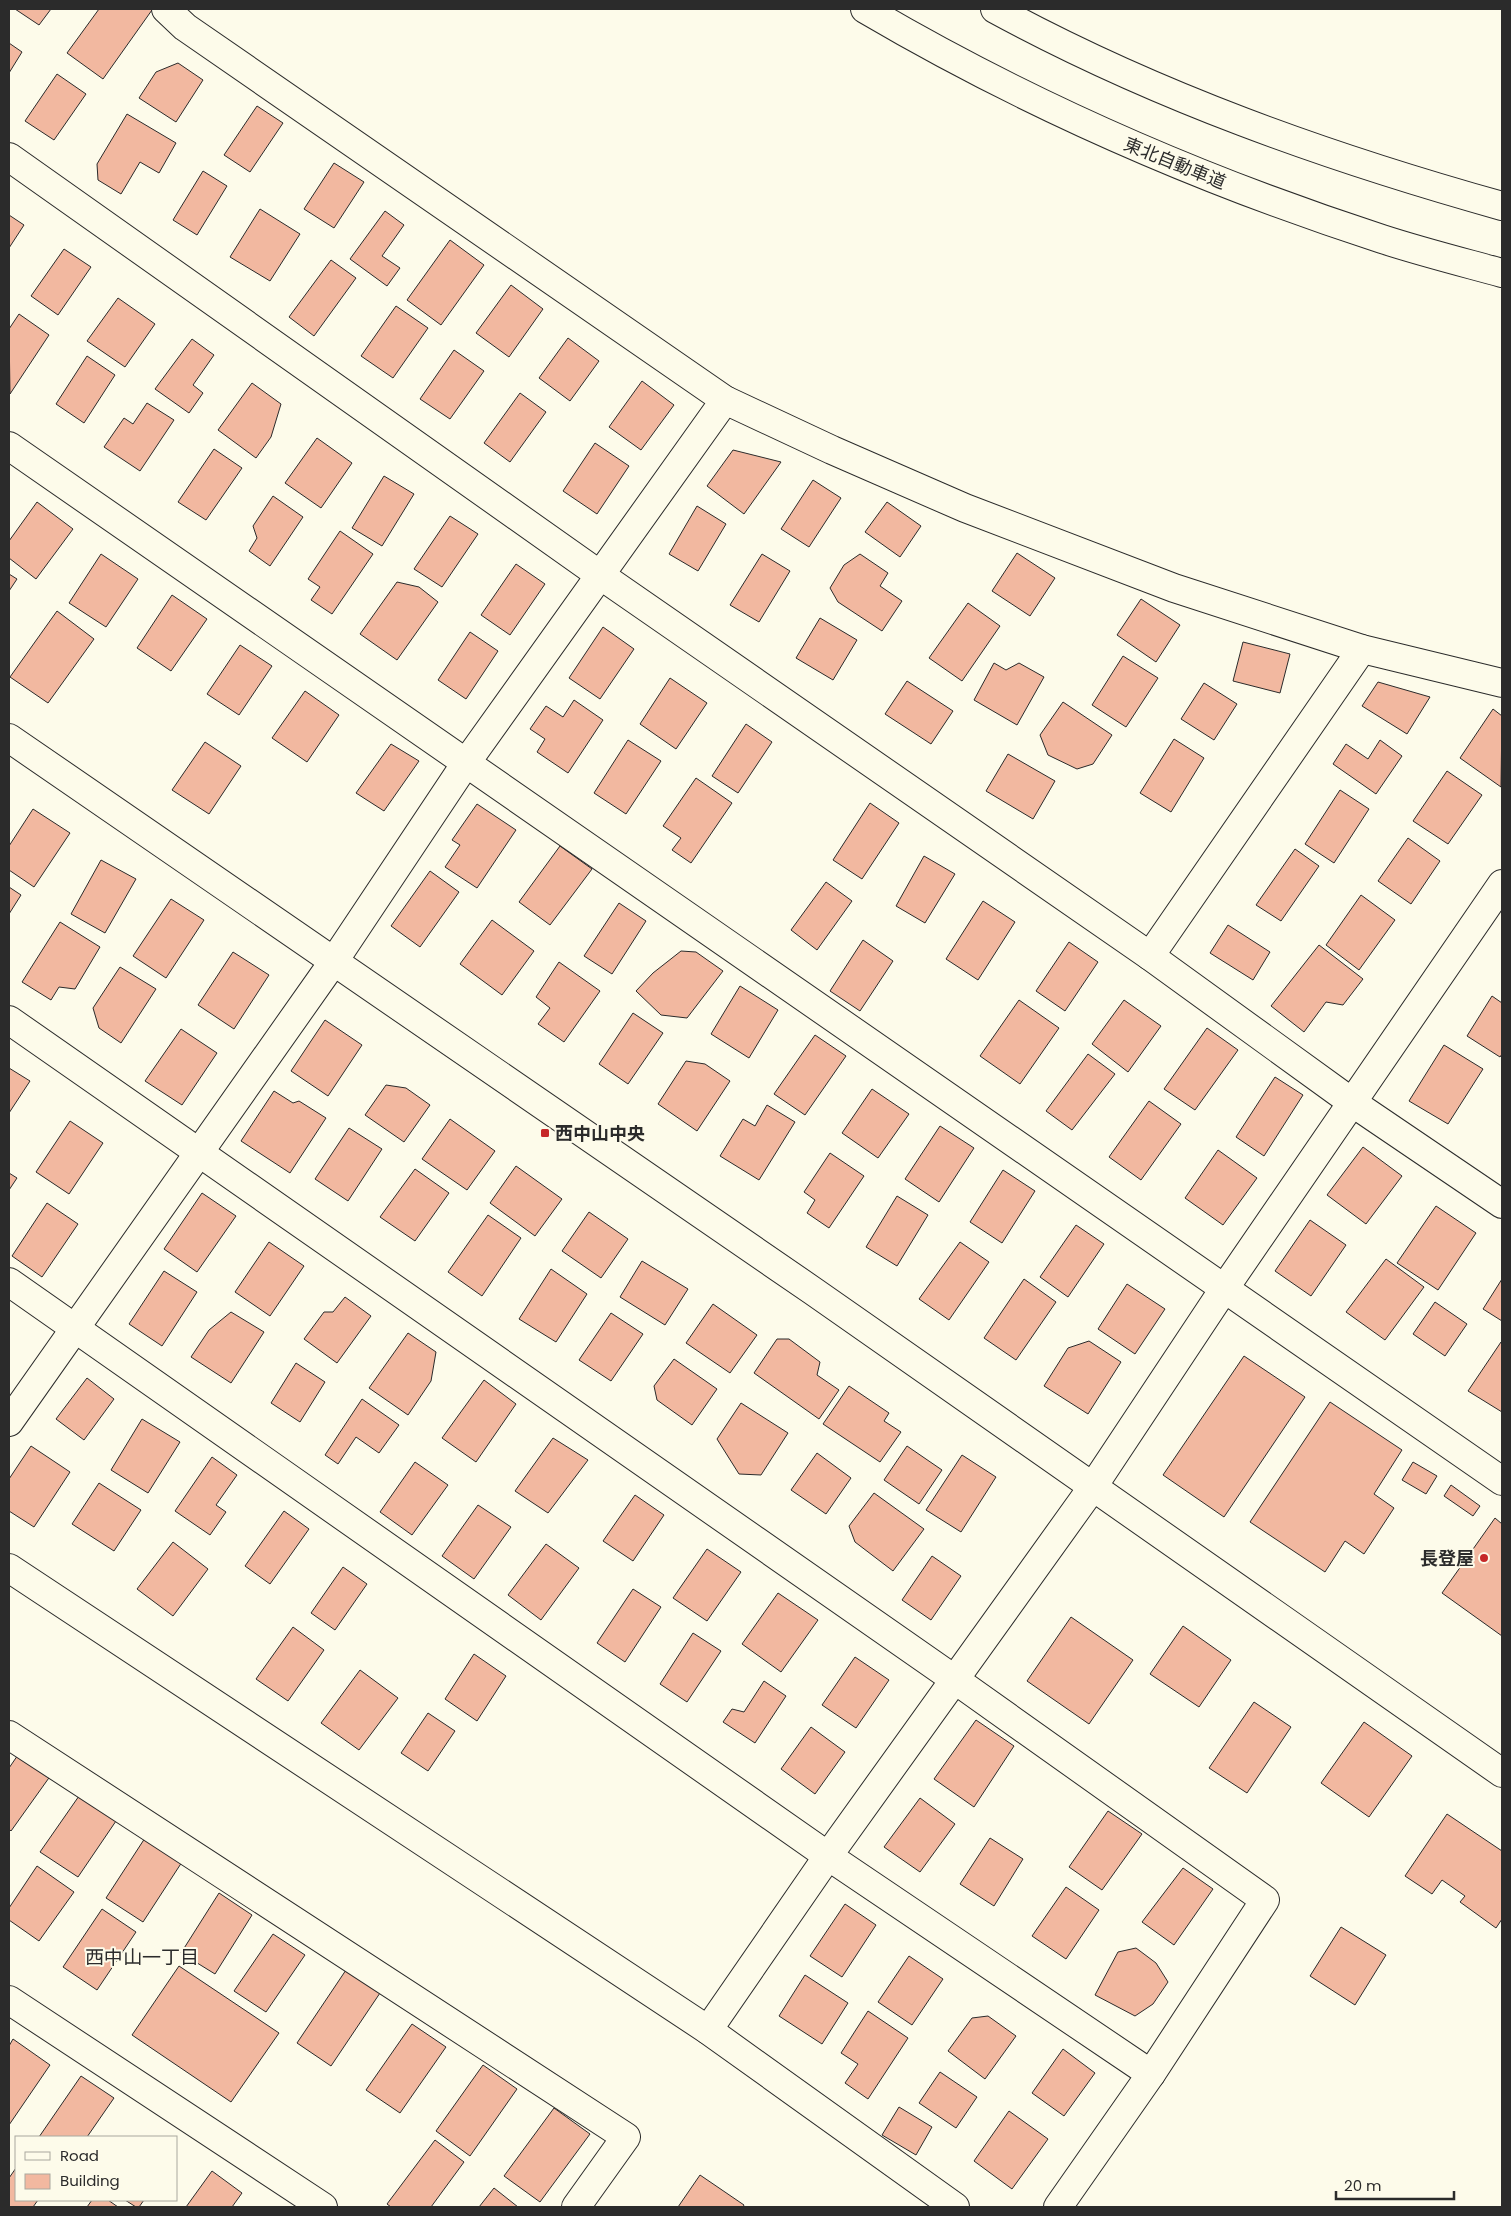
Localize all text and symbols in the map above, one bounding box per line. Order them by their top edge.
street label: 東北自動車道 [1120,131,1230,195]
place label: 西中山中央 [555,1121,645,1146]
marker: 西中山中央 [539,1127,551,1139]
place label: 長登屋 [1420,1546,1474,1571]
marker: 長登屋 [1478,1552,1490,1564]
district label: 西中山一丁目 [85,1944,199,1971]
legend [15,2136,178,2201]
text: Road [60,2145,99,2166]
scale bar [1336,2168,1454,2200]
text: Building [60,2170,120,2191]
text: 20 m [1344,2175,1382,2196]

